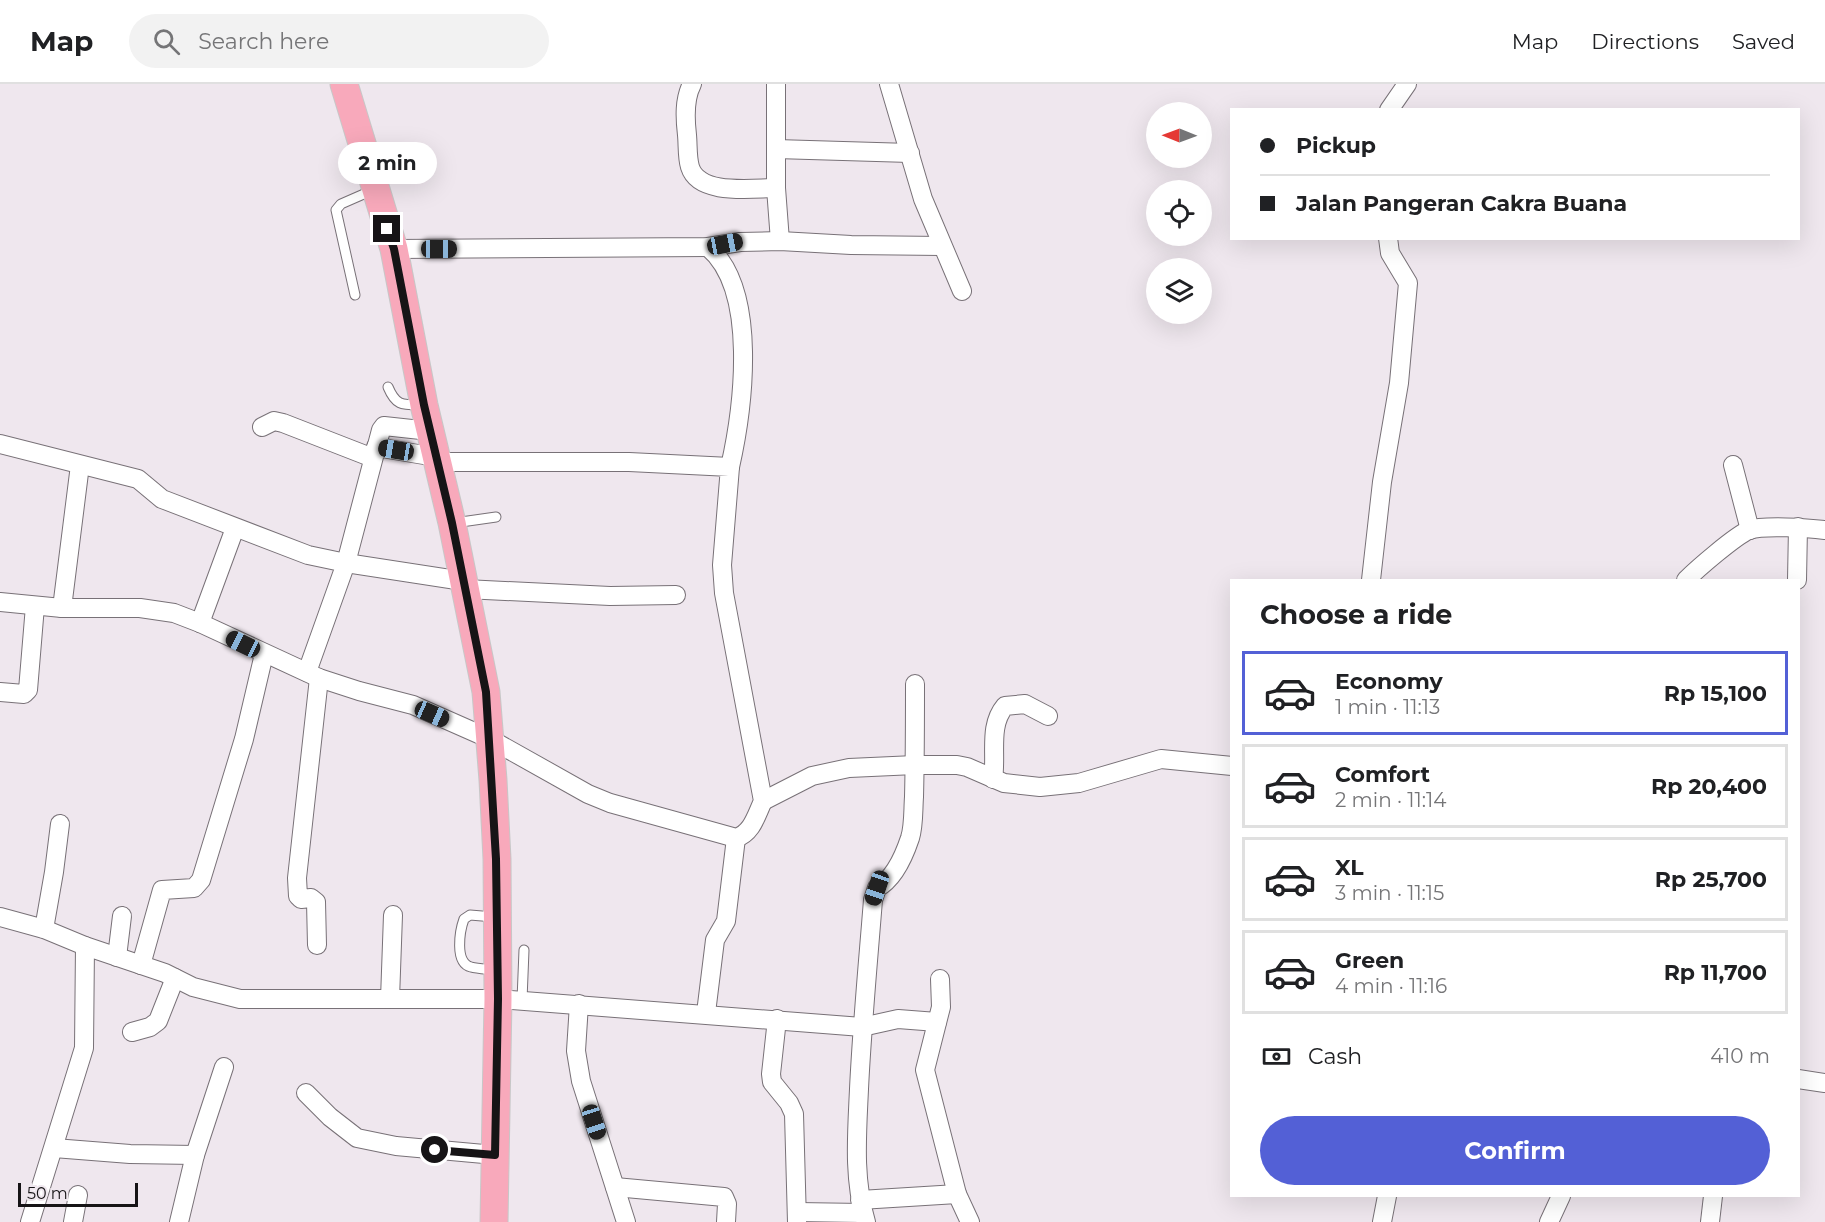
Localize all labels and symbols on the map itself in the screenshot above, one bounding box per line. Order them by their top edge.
north arrow [1146,102,1212,168]
callout: 2 min [338,142,436,184]
route end [373,215,400,242]
car [706,232,744,256]
car [421,240,457,258]
car [377,438,415,462]
car [223,628,263,660]
car [412,698,452,730]
car [863,868,891,908]
car [580,1102,608,1142]
route start [421,1136,448,1163]
scale bar [18,1180,138,1208]

